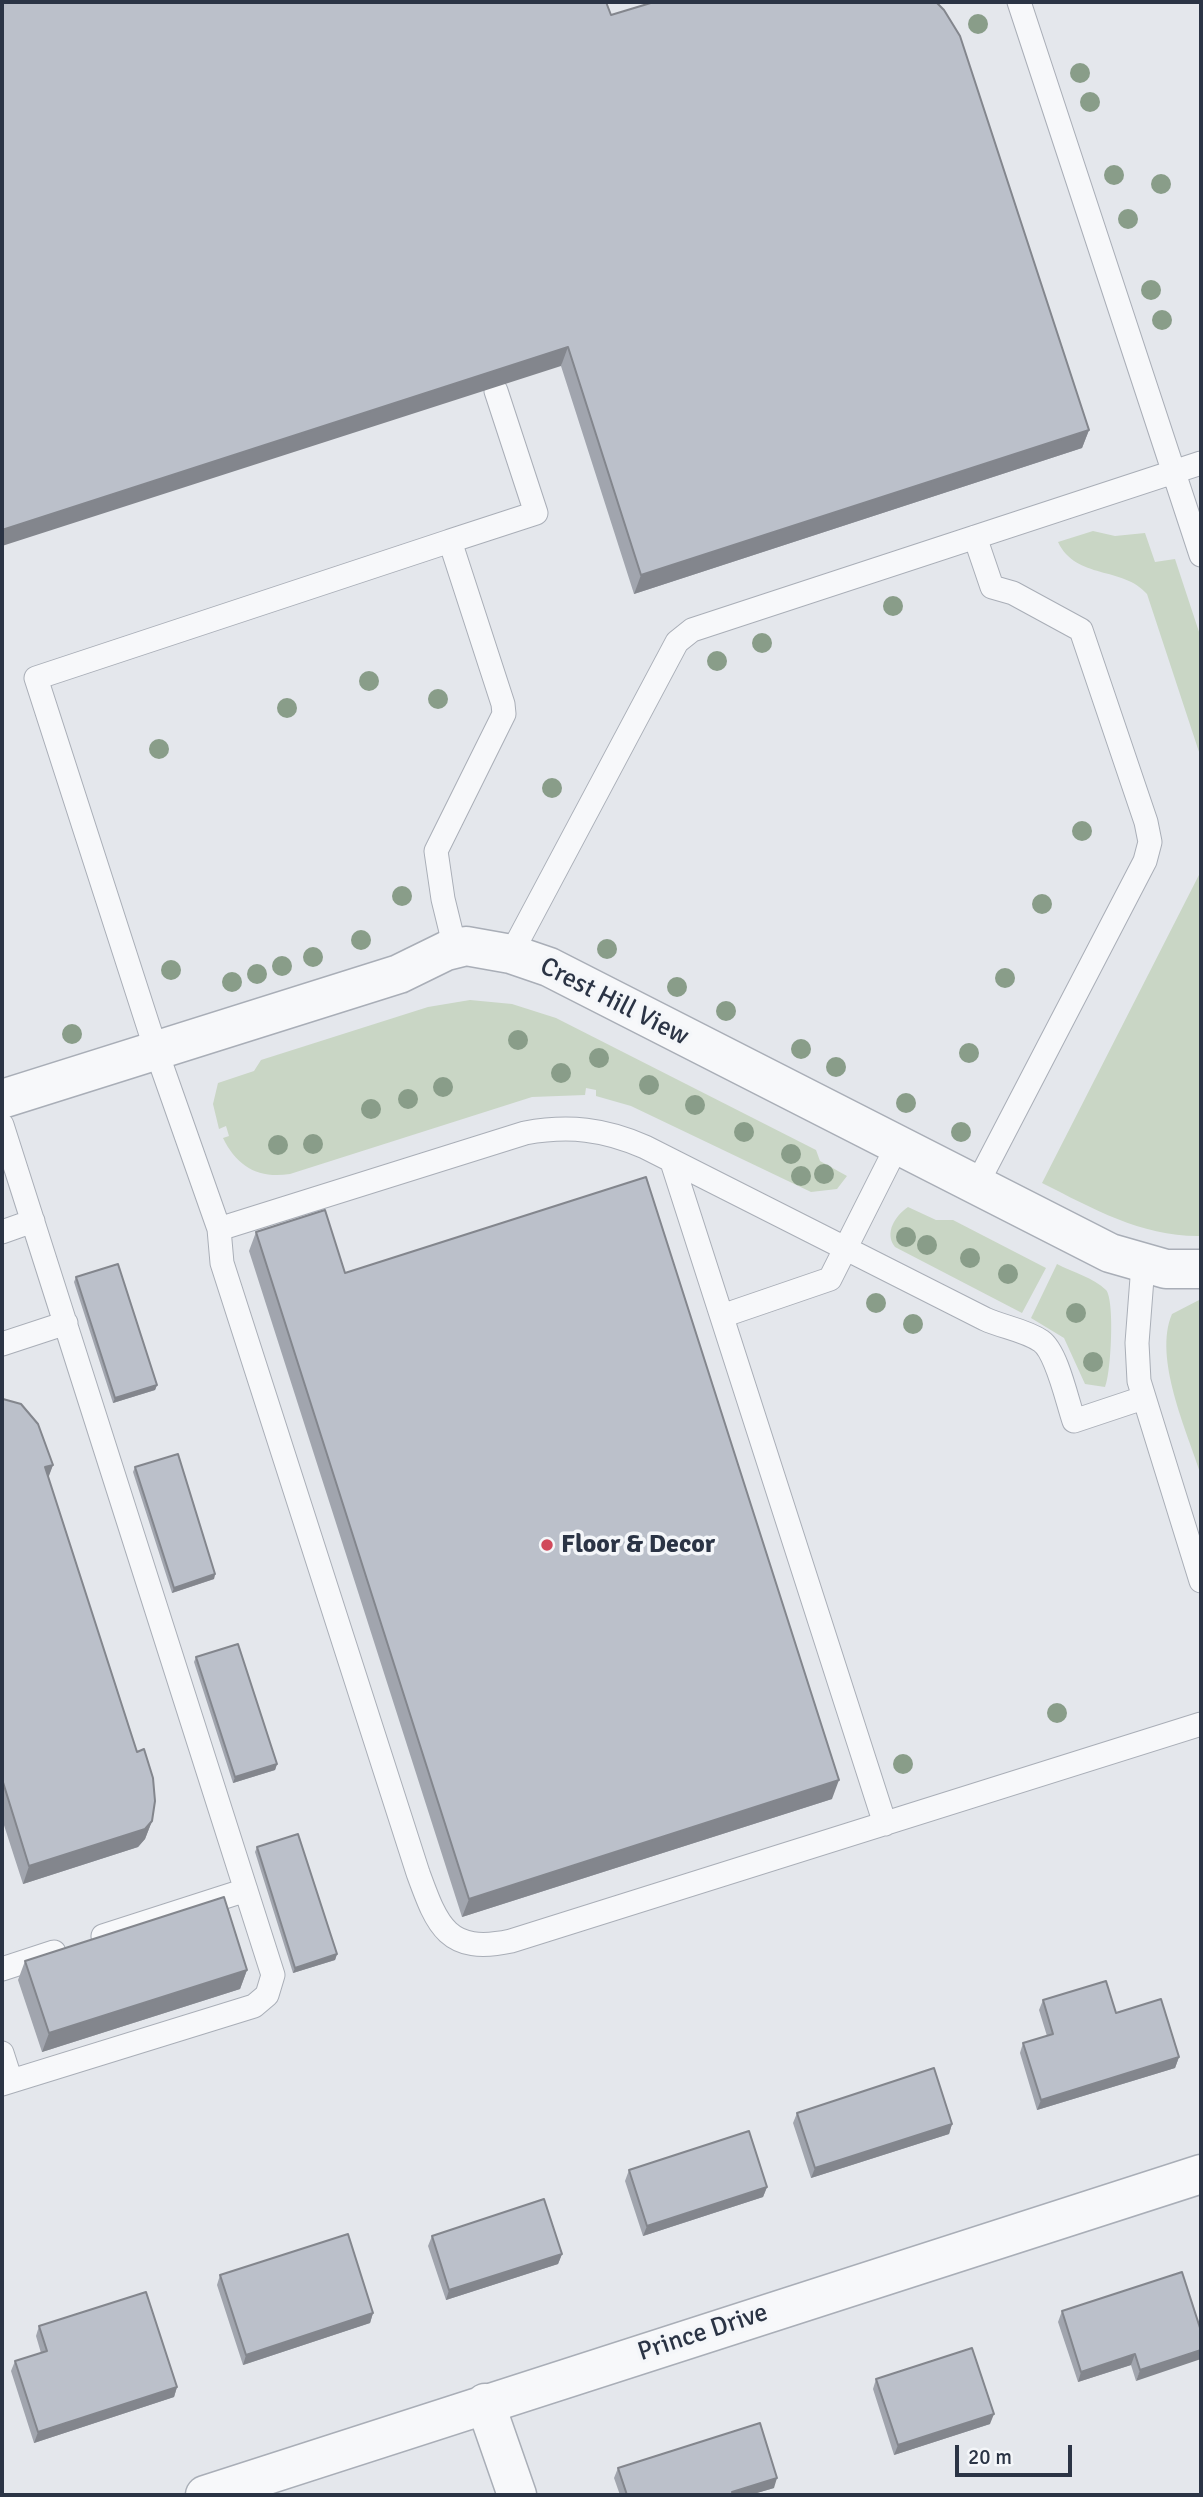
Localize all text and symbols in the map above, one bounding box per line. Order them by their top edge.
street label: Crest Hill View [534,951,694,1053]
place label: Floor & Decor [561,1529,715,1561]
marker: Floor & Decor [539,1537,555,1553]
street label: Prince Drive [634,2297,772,2369]
scale bar [958,2430,1075,2474]
text: 20 m [968,2444,1012,2470]

